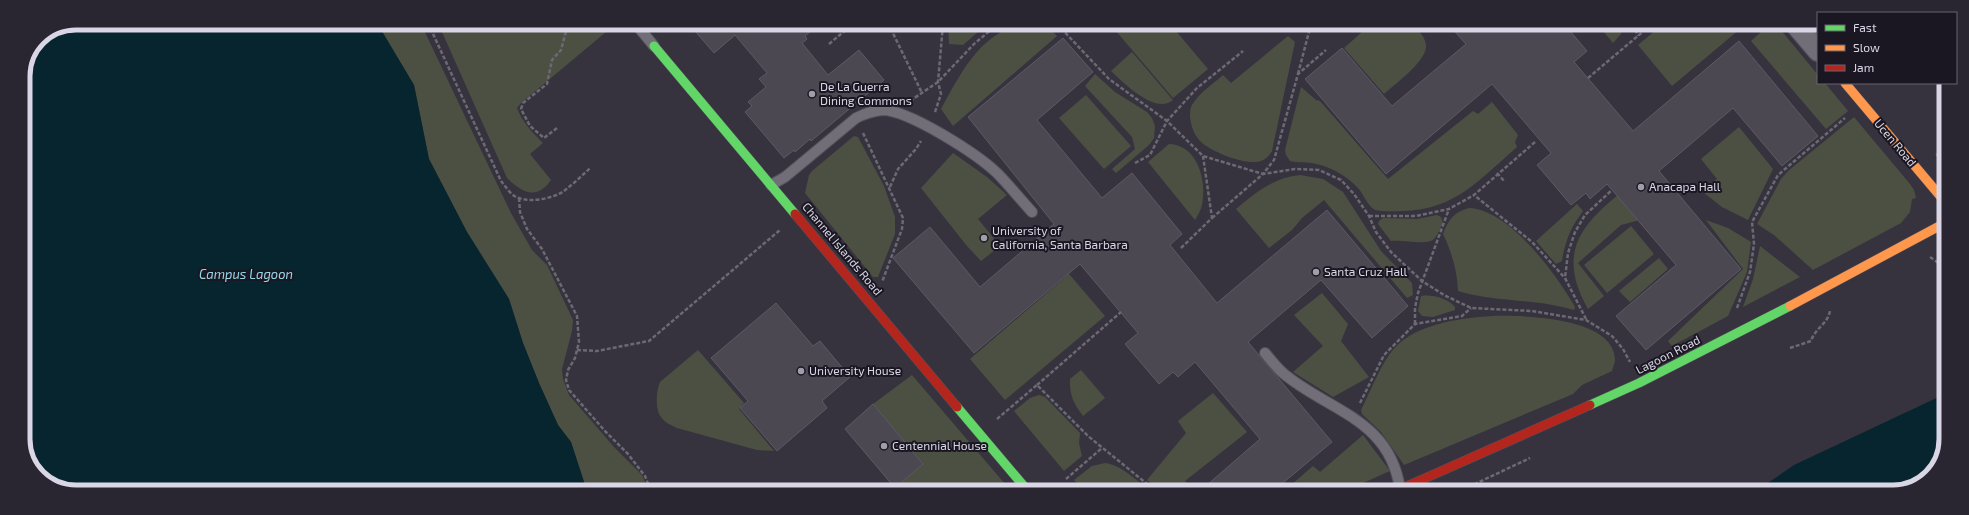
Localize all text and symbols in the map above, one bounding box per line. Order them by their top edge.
legend [1817,12,1957,84]
text: Fast [1853,20,1877,34]
text: Slow [1853,40,1880,54]
text: Jam [1853,60,1874,74]
place label: De La Guerra Dining Commons [820,79,912,107]
marker: De La Guerra Dining Commons [807,89,817,99]
street label: Ucen Road [1872,116,1920,169]
place label: Anacapa Hall [1649,179,1721,193]
marker: Anacapa Hall [1636,182,1646,192]
street label: Channel Islands Road [800,199,886,297]
place label: University of California, Santa Barbara [992,223,1128,251]
marker: University of California, Santa Barbara [979,233,989,243]
place label: Santa Cruz Hall [1324,264,1408,278]
water label: Campus Lagoon [199,266,293,282]
marker: Santa Cruz Hall [1311,267,1321,277]
street label: Lagoon Road [1633,332,1702,376]
place label: University House [809,363,901,377]
marker: University House [796,366,806,376]
place label: Centennial House [892,438,987,452]
marker: Centennial House [879,441,889,451]

